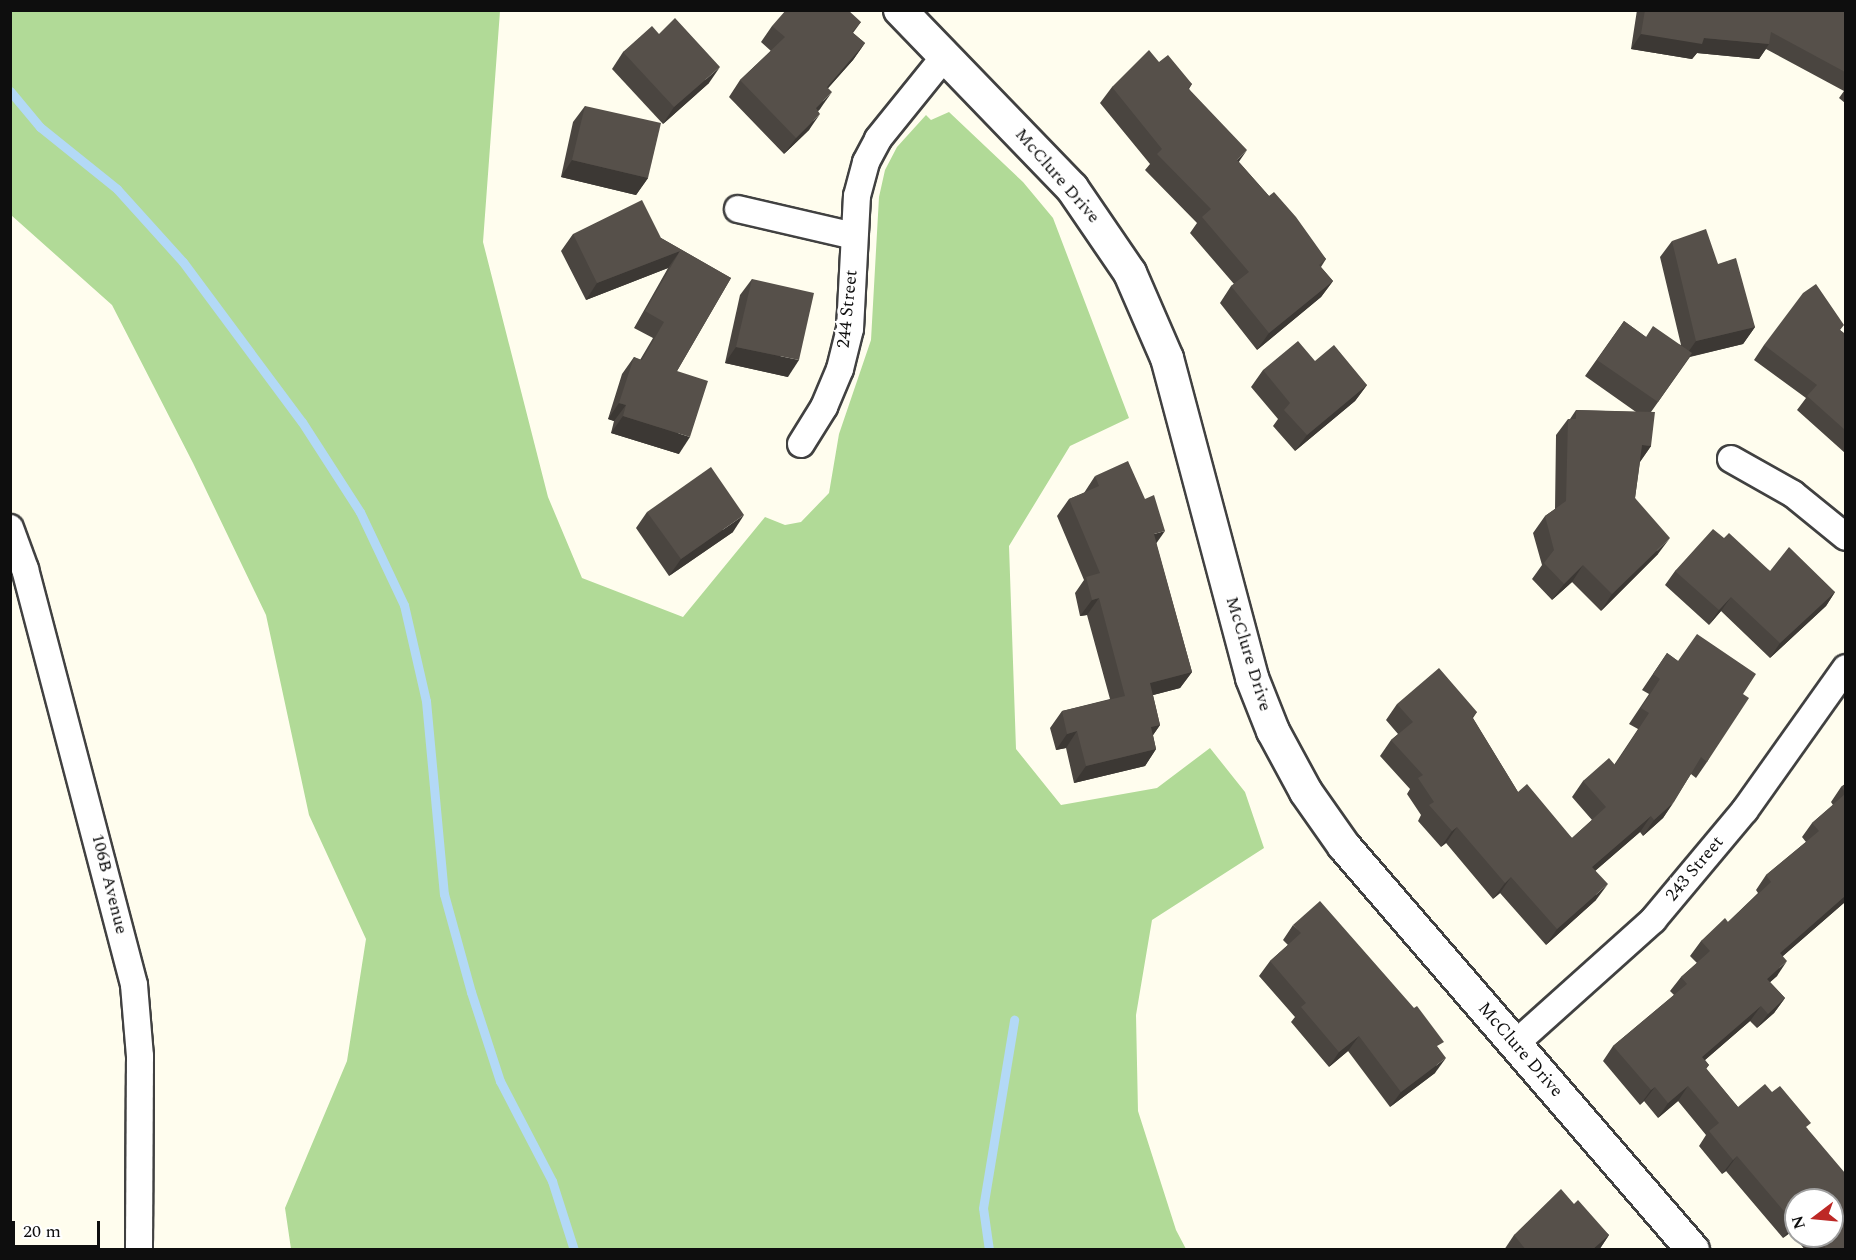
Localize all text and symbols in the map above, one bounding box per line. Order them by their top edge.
street label: McClure Drive [1010,124,1104,228]
street label: 244 Street [833,269,863,349]
street label: McClure Drive [1220,594,1276,714]
street label: 106B Avenue [86,832,132,936]
street label: 243 Street [1661,832,1729,906]
street label: McClure Drive [1473,998,1567,1102]
north arrow [1784,1188,1844,1248]
scale bar [15,1209,104,1247]
text: N [1785,1213,1812,1232]
text: 20 m [23,1218,61,1245]

